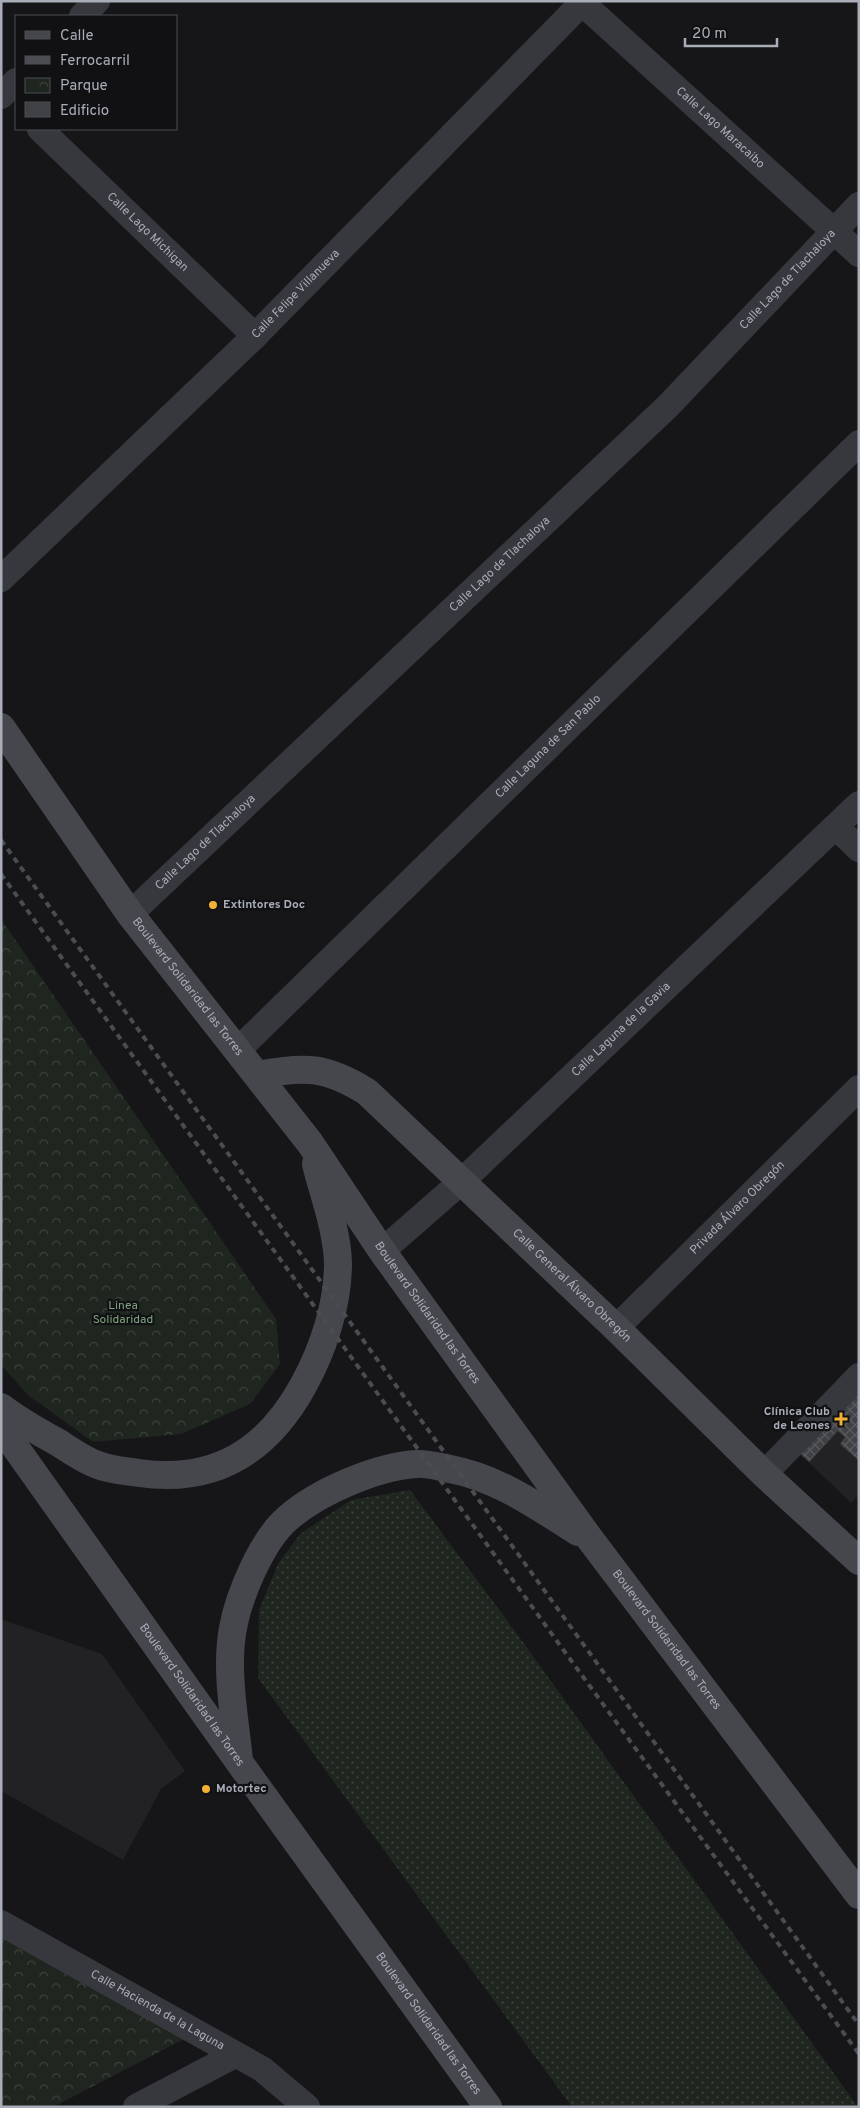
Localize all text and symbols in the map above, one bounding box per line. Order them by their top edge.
legend [15,15,178,130]
scale bar [685,15,778,47]
text: 20 m [692,25,727,44]
text: Calle [60,27,94,46]
text: Ferrocarril [60,52,130,71]
text: Parque [60,77,108,96]
street label: Calle Lago Maracaibo [672,83,768,173]
text: Edificio [60,102,109,121]
street label: Calle Lago Michigan [103,189,192,275]
street label: Calle Lago de Tlachaloya [736,226,839,333]
street label: Calle Felipe Villanueva [248,246,344,343]
street label: Calle Lago de Tlachaloya [446,513,554,616]
street label: Calle Laguna de San Pablo [492,691,605,802]
street label: Calle Lago de Tlachaloya [152,791,259,894]
place label: Extintores Doc [223,897,305,913]
marker: Extintores Doc [207,899,219,911]
street label: Boulevard Solidaridad las Torres [128,915,247,1059]
street label: Calle Laguna de la Gavia [568,979,674,1081]
street label: Privada Álvaro Obregón [687,1157,789,1258]
street label: Calle General Álvaro Obregón [509,1226,634,1346]
street label: Boulevard Solidaridad las Torres [370,1239,484,1388]
park label: Linea Solidaridad [93,1298,153,1328]
place label: Clínica Club de Leones [764,1404,830,1434]
marker: Clínica Club de Leones [834,1412,848,1426]
street label: Boulevard Solidaridad las Torres [608,1567,724,1713]
street label: Boulevard Solidaridad las Torres [135,1621,248,1770]
place label: Motortec [216,1781,267,1797]
marker: Motortec [200,1783,212,1795]
street label: Boulevard Solidaridad las Torres [371,1950,485,2098]
street label: Calle Hacienda de la Laguna [87,1967,227,2054]

